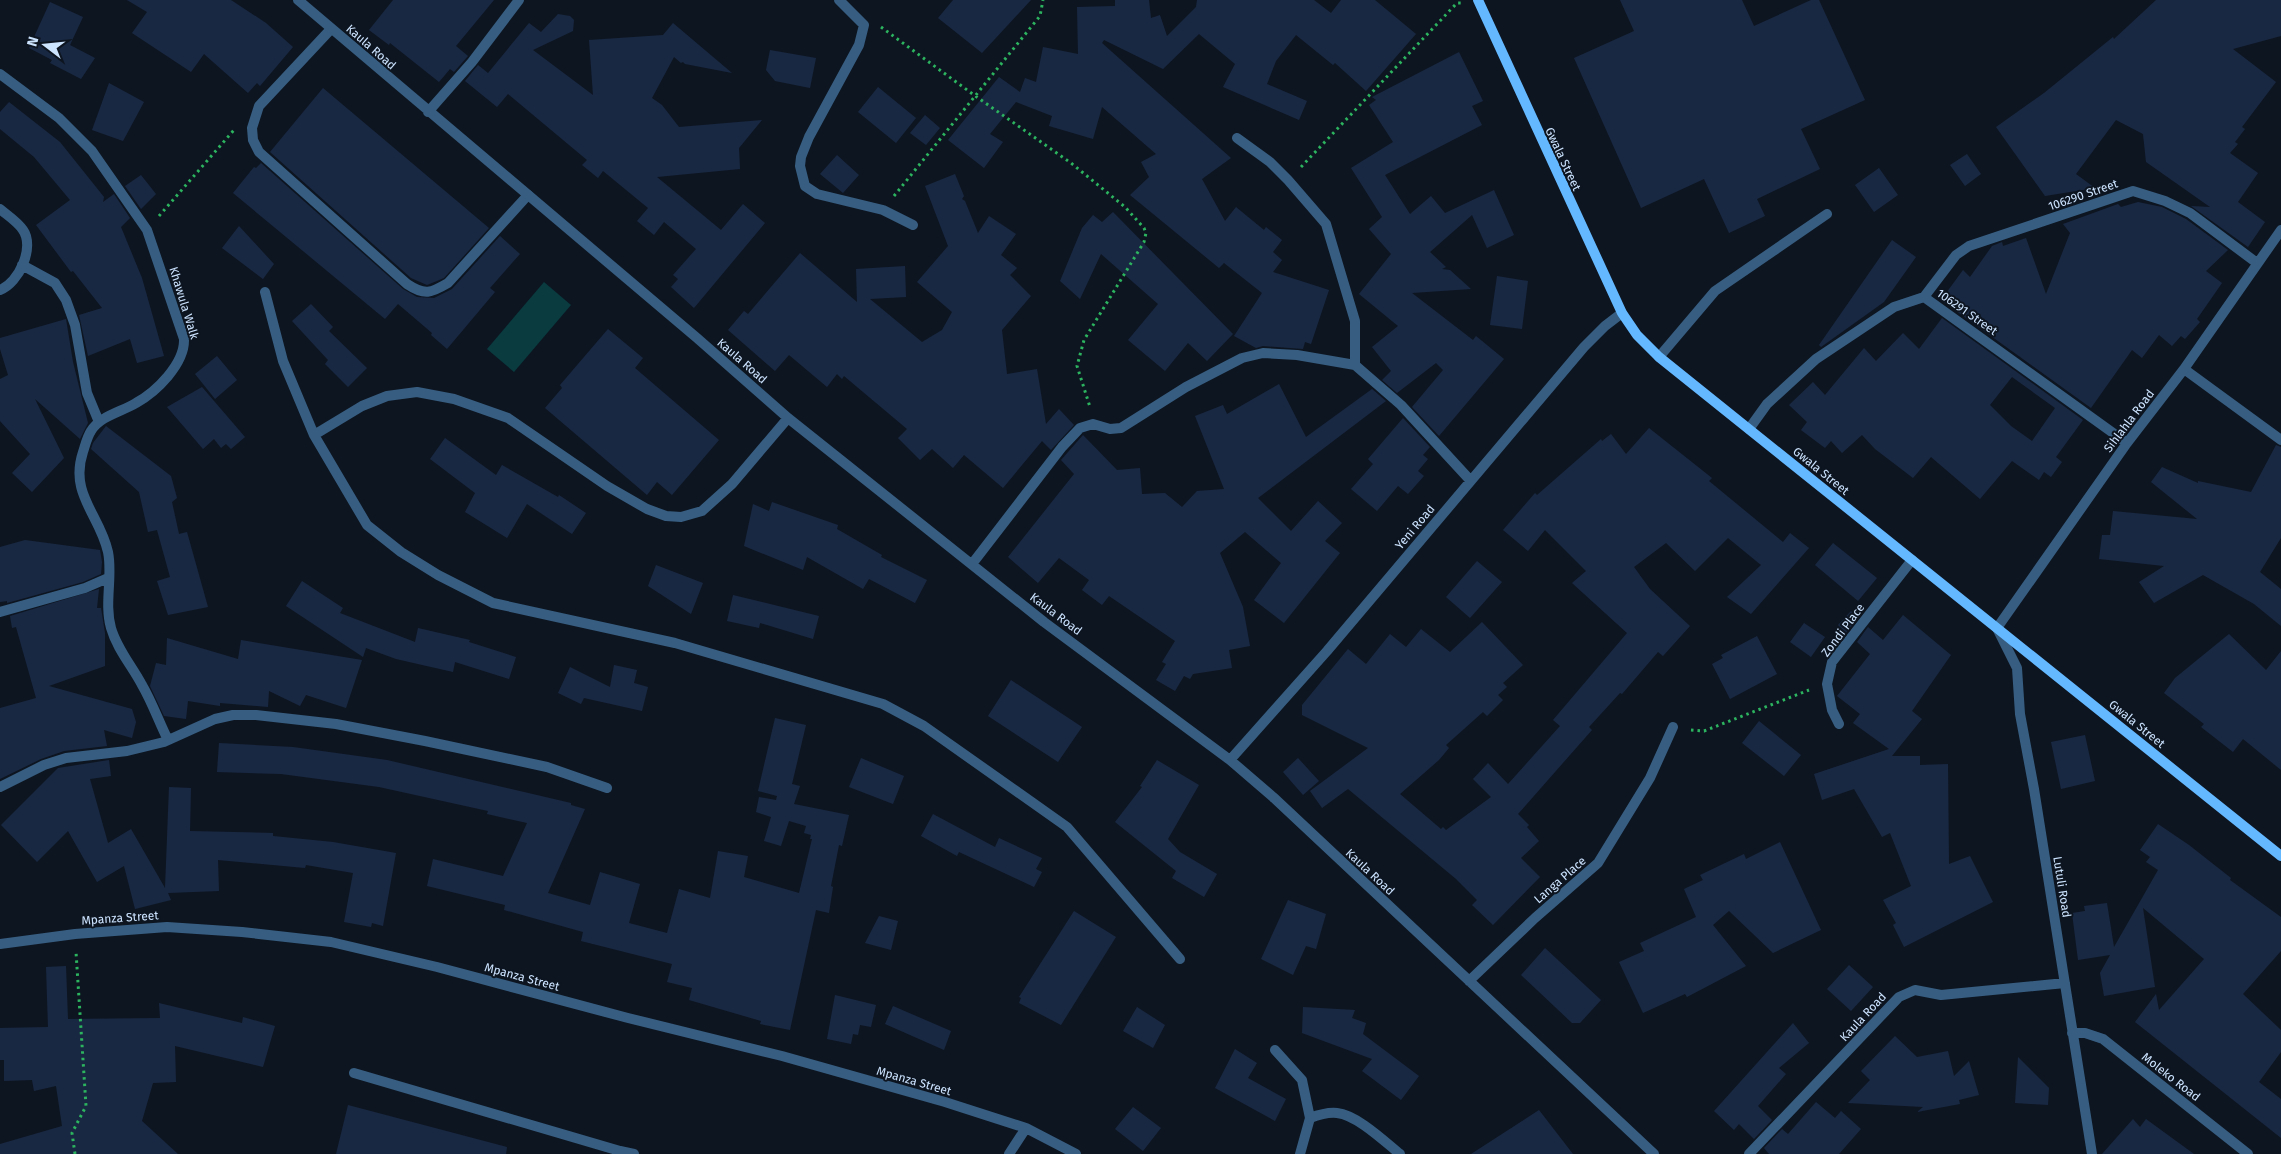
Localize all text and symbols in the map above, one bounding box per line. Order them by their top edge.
north arrow [20,20,70,70]
street label: Kaula Road [343,22,399,72]
text: N [24,35,42,48]
street label: Gwala Street [1542,125,1584,193]
street label: 106290 Street [2046,176,2120,213]
street label: Khawula Walk [166,265,202,342]
street label: 106291 Street [1934,286,2001,338]
street label: Kaula Road [714,336,770,386]
street label: Sihlahla Road [2101,387,2157,455]
street label: Gwala Street [1790,444,1852,498]
street label: Yeni Road [1392,502,1438,552]
street label: Kaula Road [1027,590,1085,638]
street label: Zondi Place [1819,601,1867,659]
street label: Gwala Street [2106,697,2168,751]
street label: Kaula Road [1343,846,1397,898]
street label: Langa Place [1531,854,1589,906]
street label: Lutuli Road [2050,855,2074,919]
street label: Mpanza Street [81,908,160,928]
street label: Mpanza Street [483,960,562,994]
street label: Kaula Road [1837,990,1889,1044]
street label: Moleko Road [2139,1050,2203,1104]
street label: Mpanza Street [875,1064,954,1099]

